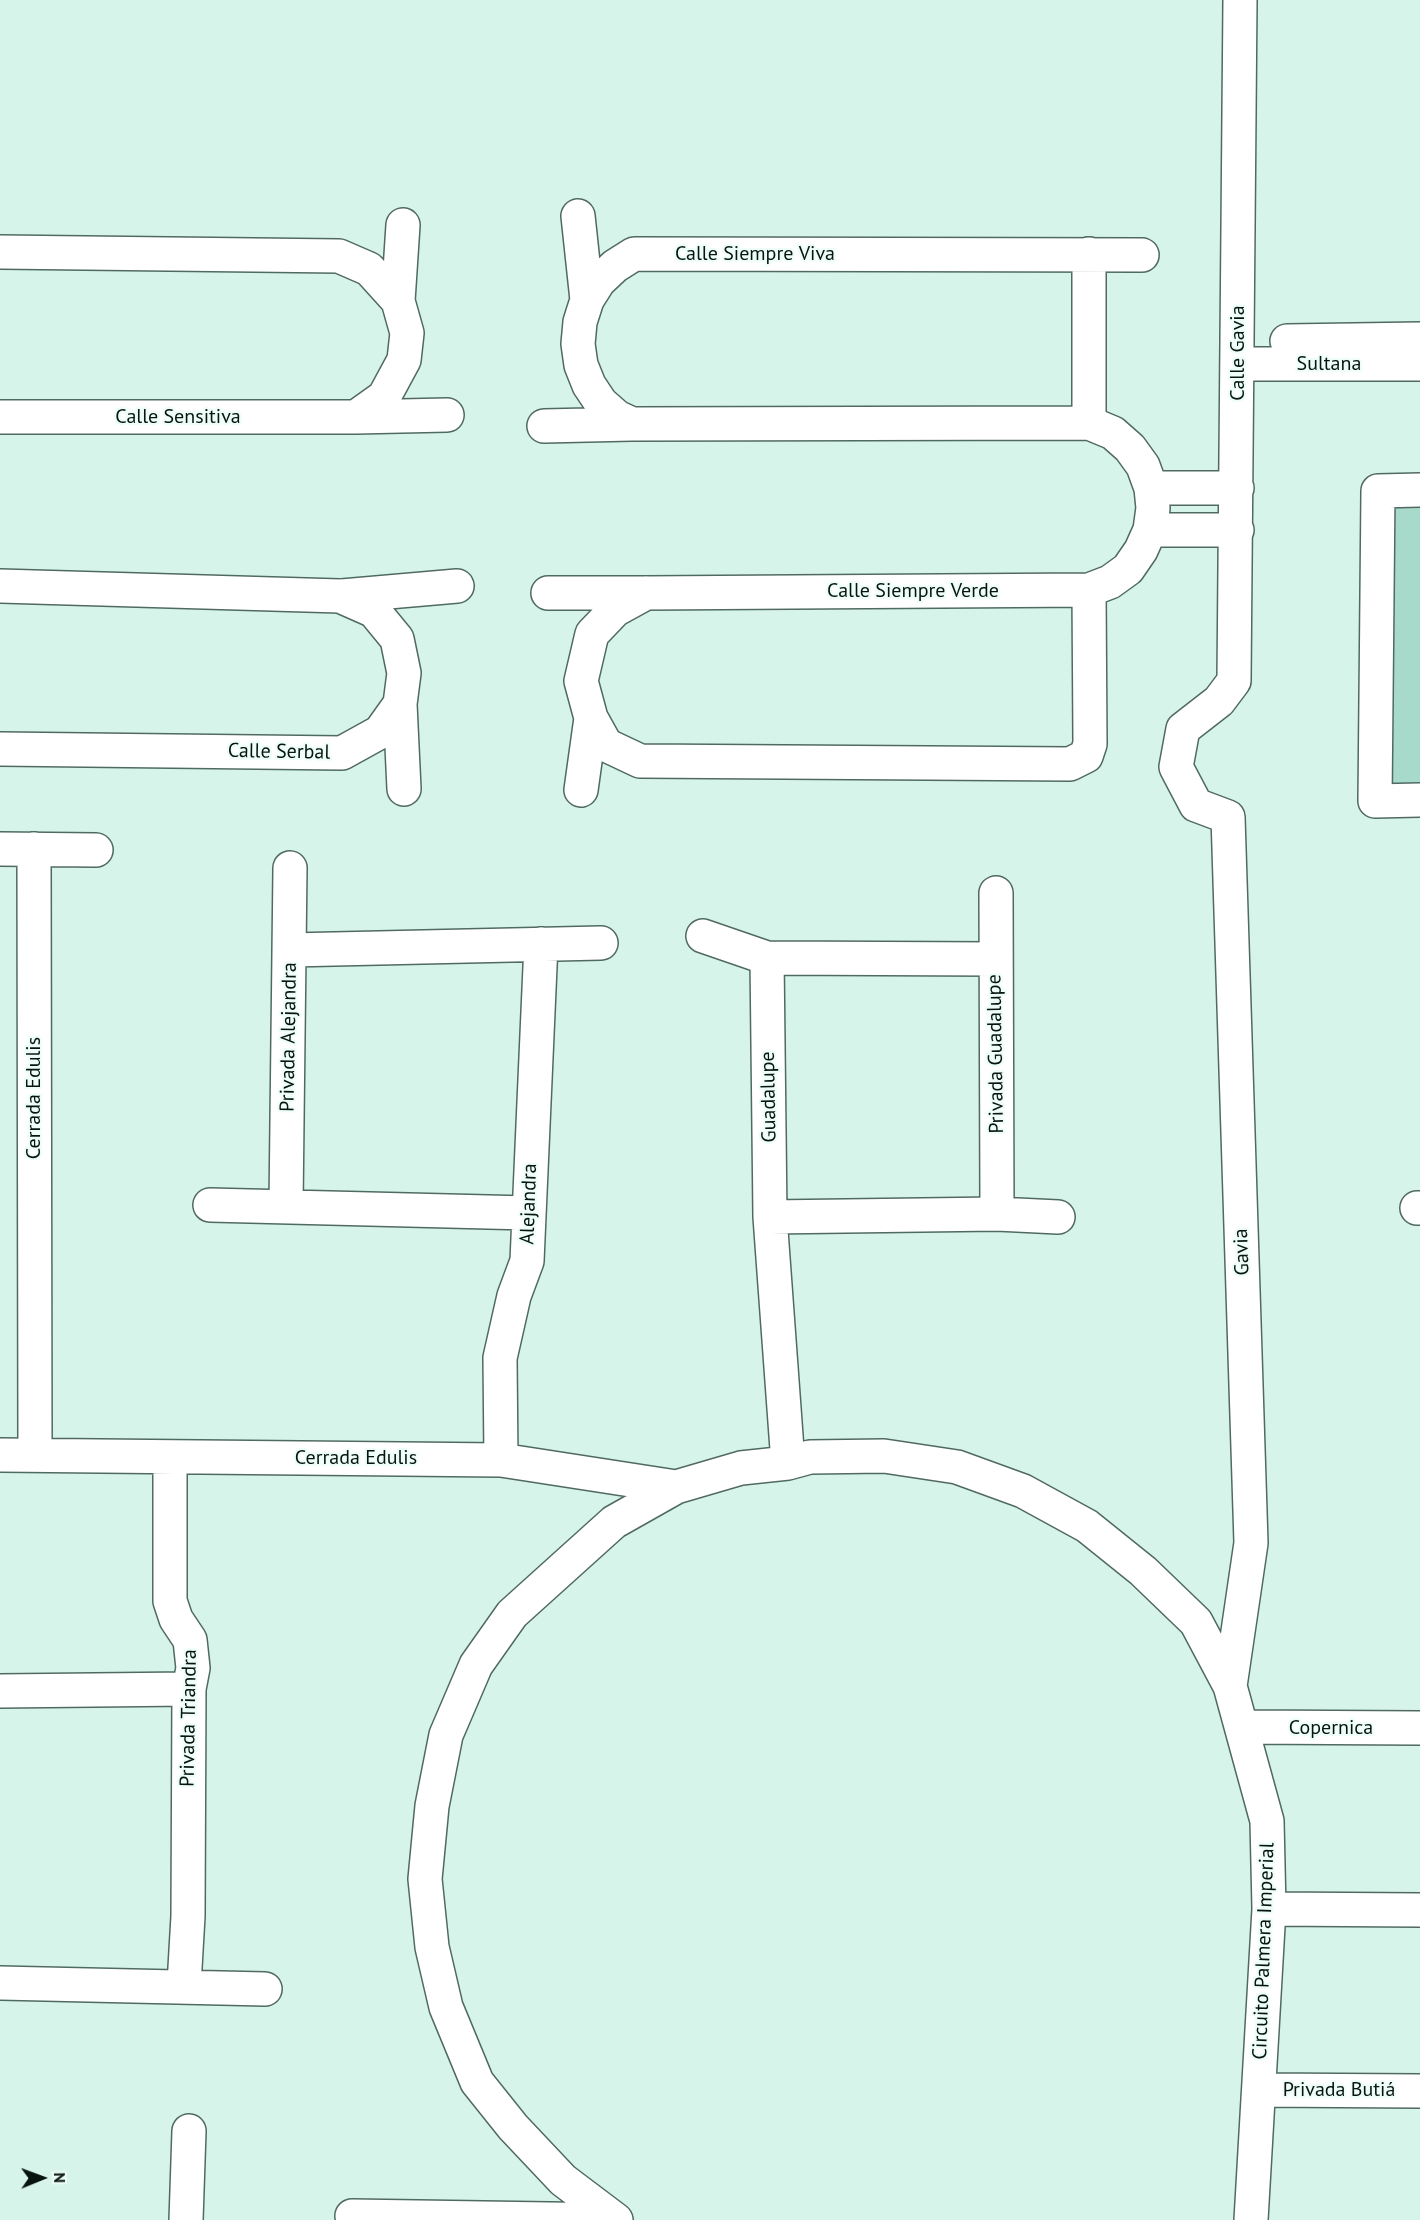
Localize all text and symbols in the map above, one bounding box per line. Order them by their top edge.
street label: Calle Siempre Viva [675,242,835,266]
street label: Calle Gavia [1226,305,1250,401]
street label: Sultana [1297,352,1361,376]
street label: Calle Sensitiva [115,405,241,429]
street label: Calle Siempre Verde [827,579,999,603]
street label: Calle Serbal [228,739,330,765]
street label: Privada Alejandra [276,962,302,1112]
street label: Privada Guadalupe [983,974,1009,1134]
street label: Cerrada Edulis [22,1037,46,1159]
street label: Guadalupe [756,1051,782,1143]
street label: Alejandra [516,1163,542,1245]
street label: Gavia [1229,1228,1255,1276]
street label: Cerrada Edulis [295,1446,417,1470]
street label: Privada Triandra [176,1649,202,1787]
street label: Copernica [1289,1716,1373,1740]
street label: Circuito Palmera Imperial [1248,1842,1280,2060]
street label: Privada Butiá [1283,2078,1395,2102]
north arrow [12,2148,72,2208]
text: N [50,2172,70,2183]

